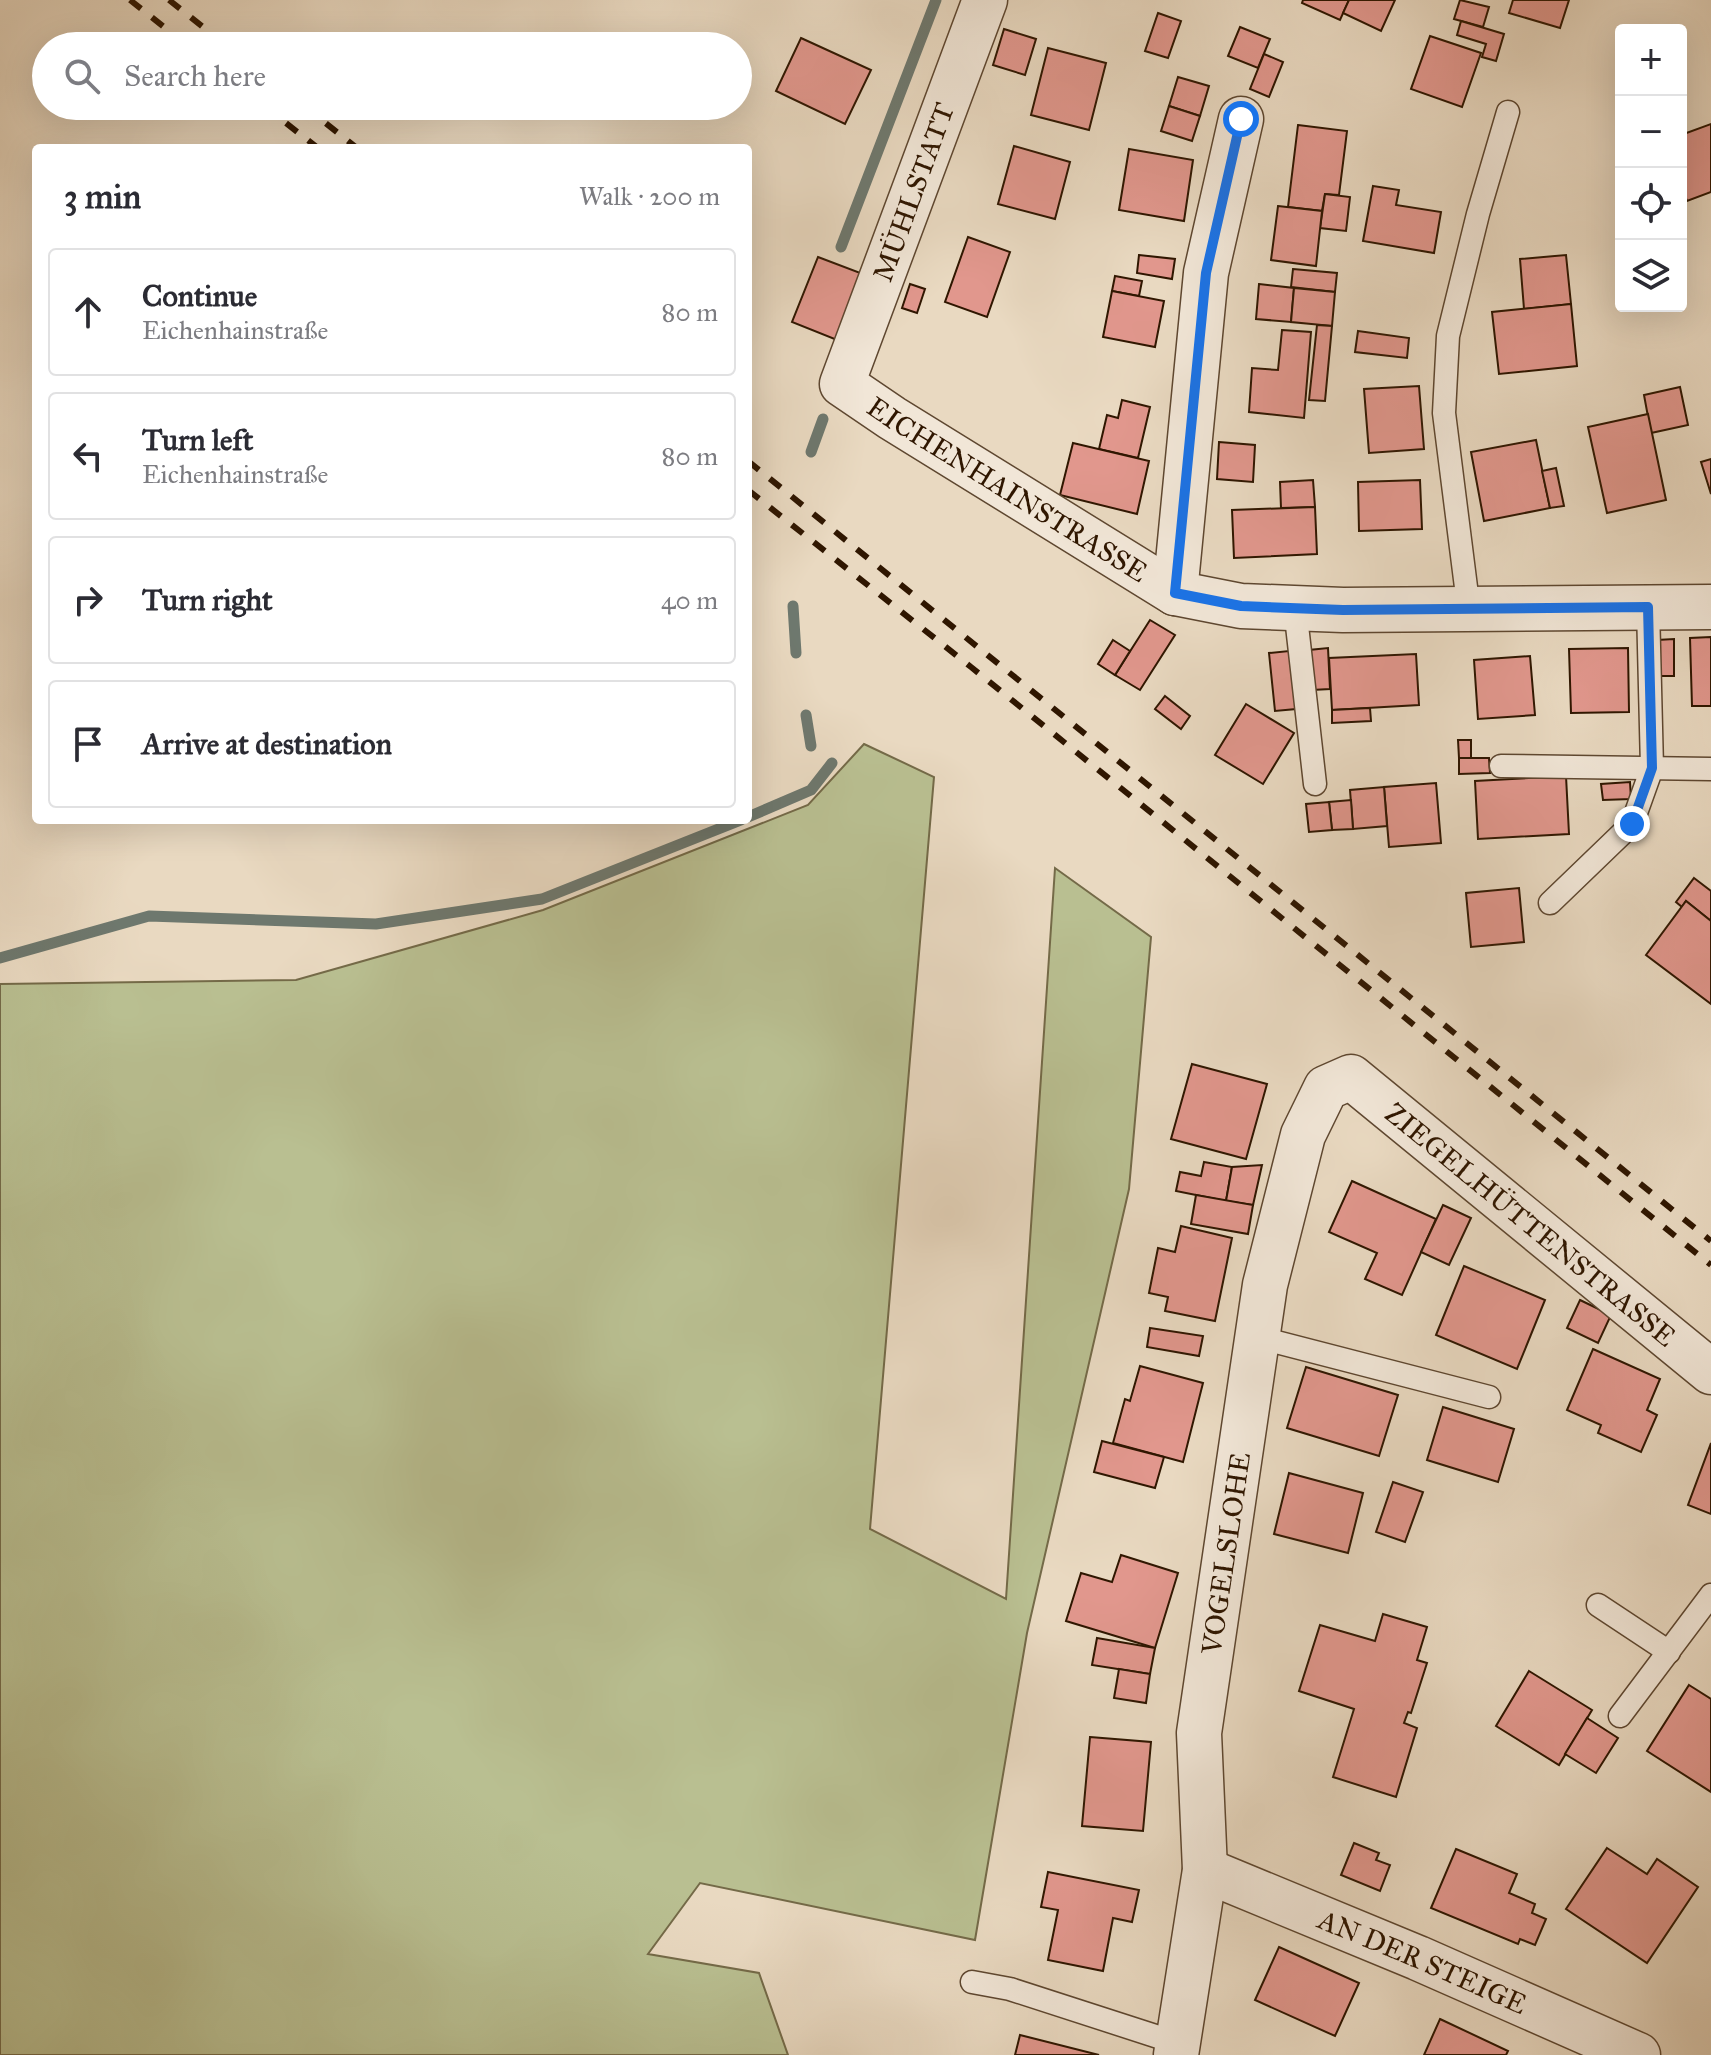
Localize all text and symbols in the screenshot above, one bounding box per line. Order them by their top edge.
map controls [1615,24,1687,312]
button: + [1615,24,1687,96]
search box [32,32,752,120]
icon: search [60,54,104,98]
text: Search here [124,58,266,94]
button: − [1615,96,1687,168]
street label: MÜHLSTATT [865,98,962,286]
route start [1223,101,1259,137]
button: locate [1615,168,1687,240]
text: 3 min [64,176,141,217]
text: Walk · 200 m [579,180,720,212]
button: layers [1615,240,1687,312]
text: Continue [142,278,257,314]
icon: ahead [66,290,110,334]
text: 80 m [662,296,718,328]
text: Eichenhainstraße [142,314,328,346]
street label: EICHENHAINSTRASSE [860,389,1154,590]
text: Turn left [142,422,253,458]
icon: left [66,434,110,478]
text: 80 m [662,440,718,472]
text: Eichenhainstraße [142,458,328,490]
icon: right [66,578,110,622]
text: Turn right [142,582,273,618]
text: 40 m [661,584,718,616]
icon: arrive [66,722,110,766]
text: Arrive at destination [142,726,392,762]
route end [1614,806,1650,842]
street label: ZIEGELHÜTTENSTRASSE [1378,1095,1683,1354]
street label: VOGELSLOHE [1194,1450,1258,1658]
street label: AN DER STEIGE [1312,1901,1532,2022]

